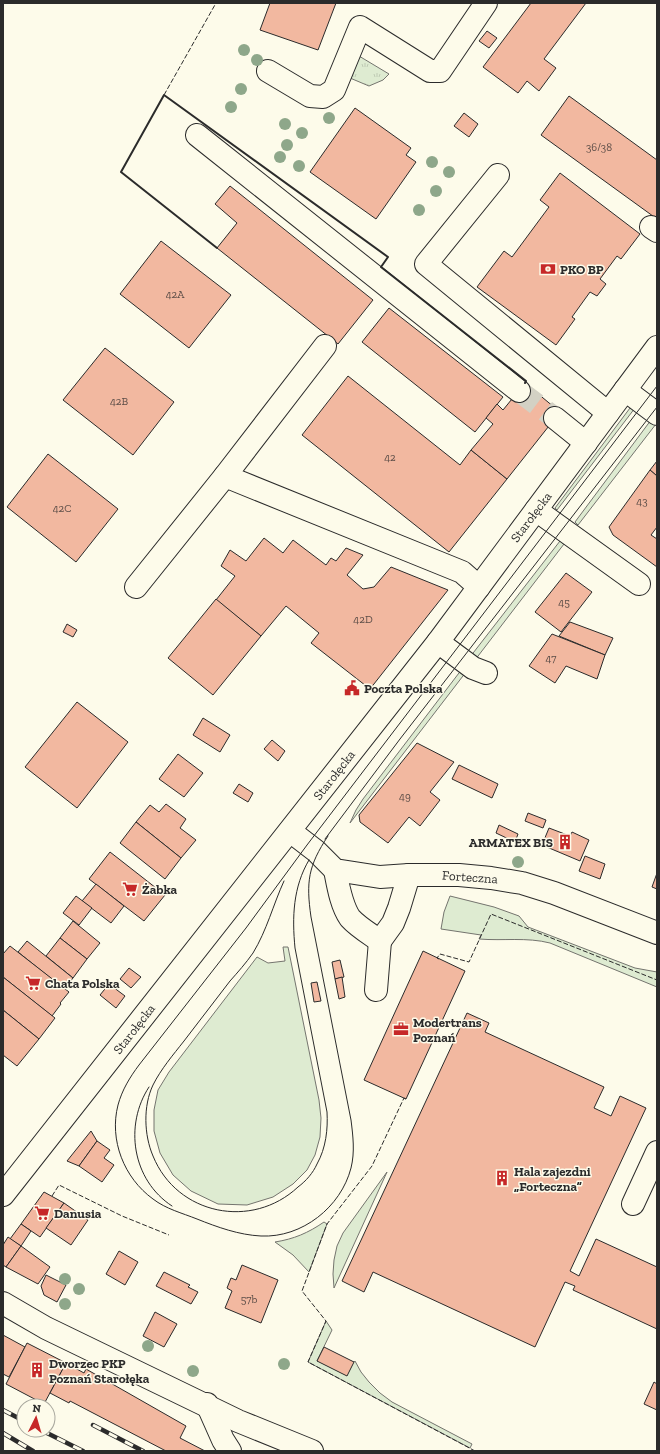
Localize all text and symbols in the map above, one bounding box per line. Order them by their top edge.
house number: 36/38 [586,141,612,154]
bank icon: PKO BP [539,260,557,278]
place label: PKO BP [560,262,604,277]
house number: 42A [166,288,185,301]
house number: 42B [110,395,128,408]
house number: 42 [384,451,396,464]
street label: Starołęcka [507,488,555,545]
house number: 43 [636,495,648,508]
house number: 42C [53,502,71,515]
house number: 45 [558,596,570,609]
house number: 42D [353,613,373,626]
house number: 47 [546,652,556,665]
public building icon: Poczta Polska [343,679,361,697]
place label: Poczta Polska [364,681,443,696]
street label: Starołęcka [310,747,358,803]
house number: 49 [399,790,411,803]
building icon: ARMATEX BIS [556,833,574,851]
place label: ARMATEX BIS [469,835,553,850]
street label: Forteczna [442,868,499,886]
supermarket icon: Żabka [121,880,139,898]
place label: Żabka [142,882,178,897]
supermarket icon: Chata Polska [24,974,42,992]
place label: Chata Polska [45,976,120,991]
street label: Starołęcka [110,1001,158,1057]
place label: Modertrans Poznań [413,1015,482,1045]
office icon: Modertrans Poznań [392,1020,410,1038]
place label: Hala zajezdni „Forteczna” [514,1164,591,1194]
building icon: Hala zajezdni „Forteczna” [493,1169,511,1187]
supermarket icon: Danusia [33,1204,51,1222]
place label: Danusia [54,1206,102,1221]
house number: 57b [241,1293,257,1306]
place label: Dworzec PKP Poznań Starołęka [49,1356,150,1386]
building icon: Dworzec PKP Poznań Starołęka [28,1361,46,1379]
north arrow [16,1398,56,1438]
text: N [32,1402,42,1415]

